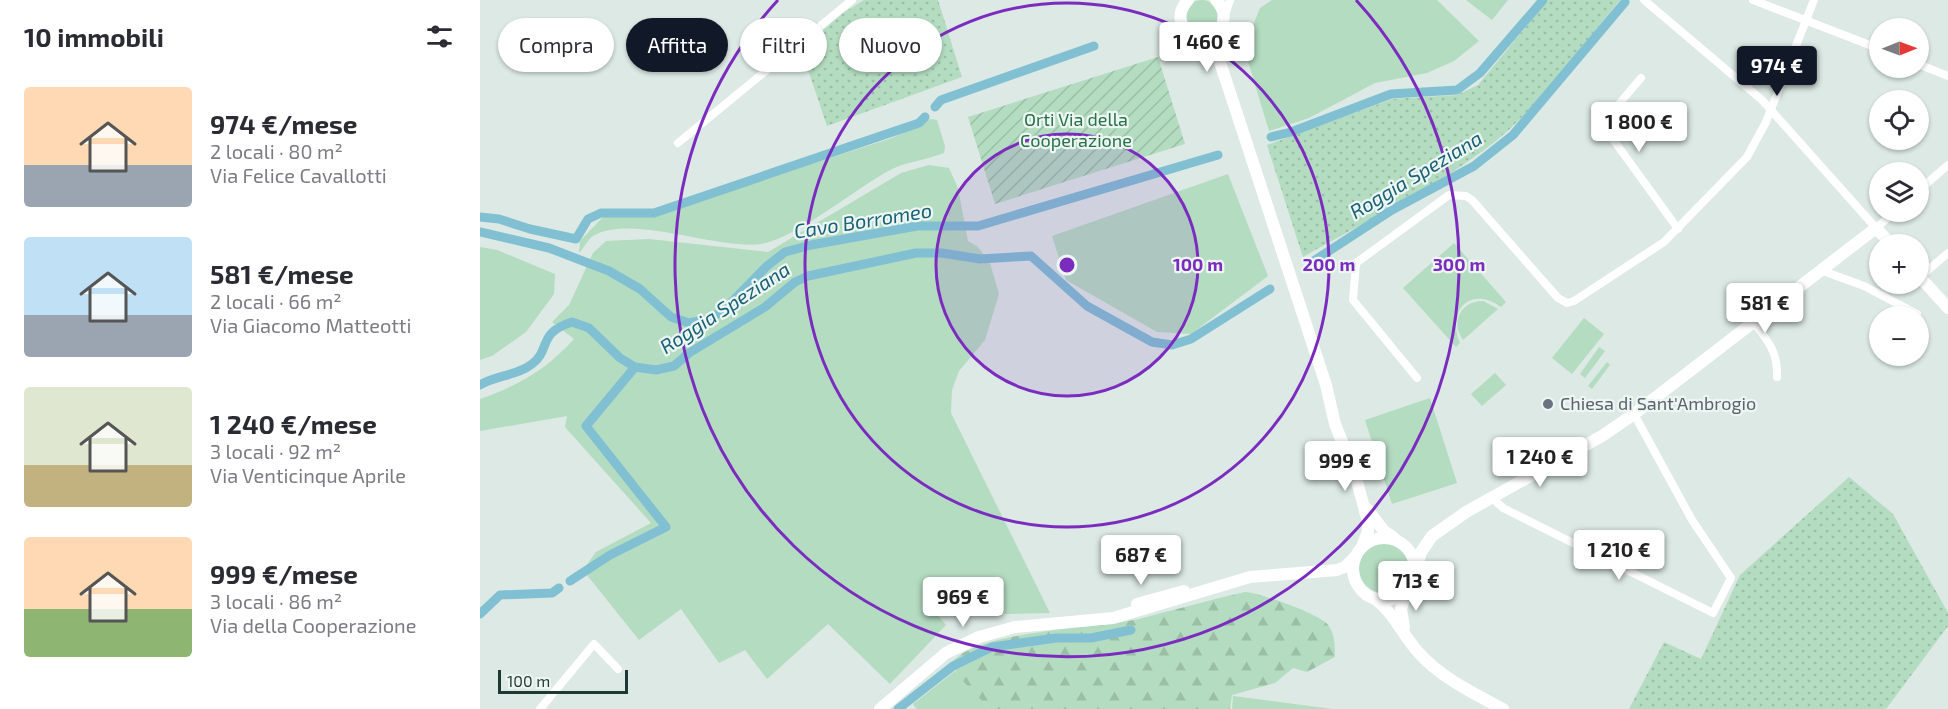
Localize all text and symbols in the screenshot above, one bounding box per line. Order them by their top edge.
chip: Compra [498,18,614,72]
chip: Affitta [626,18,728,72]
chip: Filtri [740,18,827,72]
chip: Nuovo [839,18,942,72]
north arrow [1869,18,1929,78]
map controls [1869,18,1929,366]
icon: filters [423,20,456,53]
text: 10 immobili [24,21,164,52]
pin: 1 460 € [1152,22,1262,73]
text: 1 460 € [1173,29,1241,53]
pin: 974 € [1735,46,1819,97]
text: 974 € [1751,53,1803,77]
button: locate [1869,90,1929,150]
pin: 1 800 € [1584,102,1694,153]
text: 974 €/mese [210,108,358,139]
park label: Orti Via della Cooperazione [1020,108,1132,151]
text: 1 800 € [1605,109,1673,133]
icon: home [72,111,144,183]
water label: Roggia Speziana [1345,125,1486,223]
text: 2 locali · 80 m² [210,139,343,163]
button: layers [1869,162,1929,222]
text: Via Felice Cavallotti [210,163,387,187]
water label: Cavo Borromeo [792,197,933,243]
button: + [1869,234,1929,294]
text: 100 m [1173,253,1223,275]
text: 200 m [1303,253,1355,275]
text: 300 m [1433,253,1485,275]
centre of rings [1057,255,1077,275]
water label: Roggia Speziana [655,256,794,358]
text: 581 €/mese [210,258,354,289]
icon: home [72,261,144,333]
pin: 581 € [1723,283,1807,334]
text: 2 locali · 66 m² [210,289,341,313]
text: 581 € [1740,290,1790,314]
button: − [1869,306,1929,366]
text: Via Giacomo Matteotti [210,313,411,337]
place label: Chiesa di Sant'Ambrogio [1560,392,1756,414]
marker: Chiesa di Sant'Ambrogio [1541,397,1555,411]
text: 1 240 €/mese [210,408,377,439]
icon: home [72,411,144,483]
pin: 1 240 € [1485,437,1595,488]
text: 3 locali · 92 m² [210,439,341,463]
pin: 999 € [1303,441,1387,492]
text: 1 240 € [1506,444,1574,468]
text: 999 € [1319,448,1371,472]
text: Via Venticinque Aprile [210,463,406,487]
pin: 1 210 € [1564,530,1674,581]
pin: 687 € [1099,535,1183,586]
text: 1 210 € [1588,537,1651,561]
text: 687 € [1115,542,1167,566]
text: 999 €/mese [210,558,358,589]
icon: home [72,561,144,633]
pin: 713 € [1374,561,1458,612]
text: 713 € [1392,568,1440,592]
pin: 969 € [921,577,1005,628]
text: 969 € [937,584,989,608]
text: 3 locali · 86 m² [210,589,342,613]
text: Via della Cooperazione [210,613,416,637]
scale bar [498,667,628,694]
text: 100 m [507,671,550,690]

